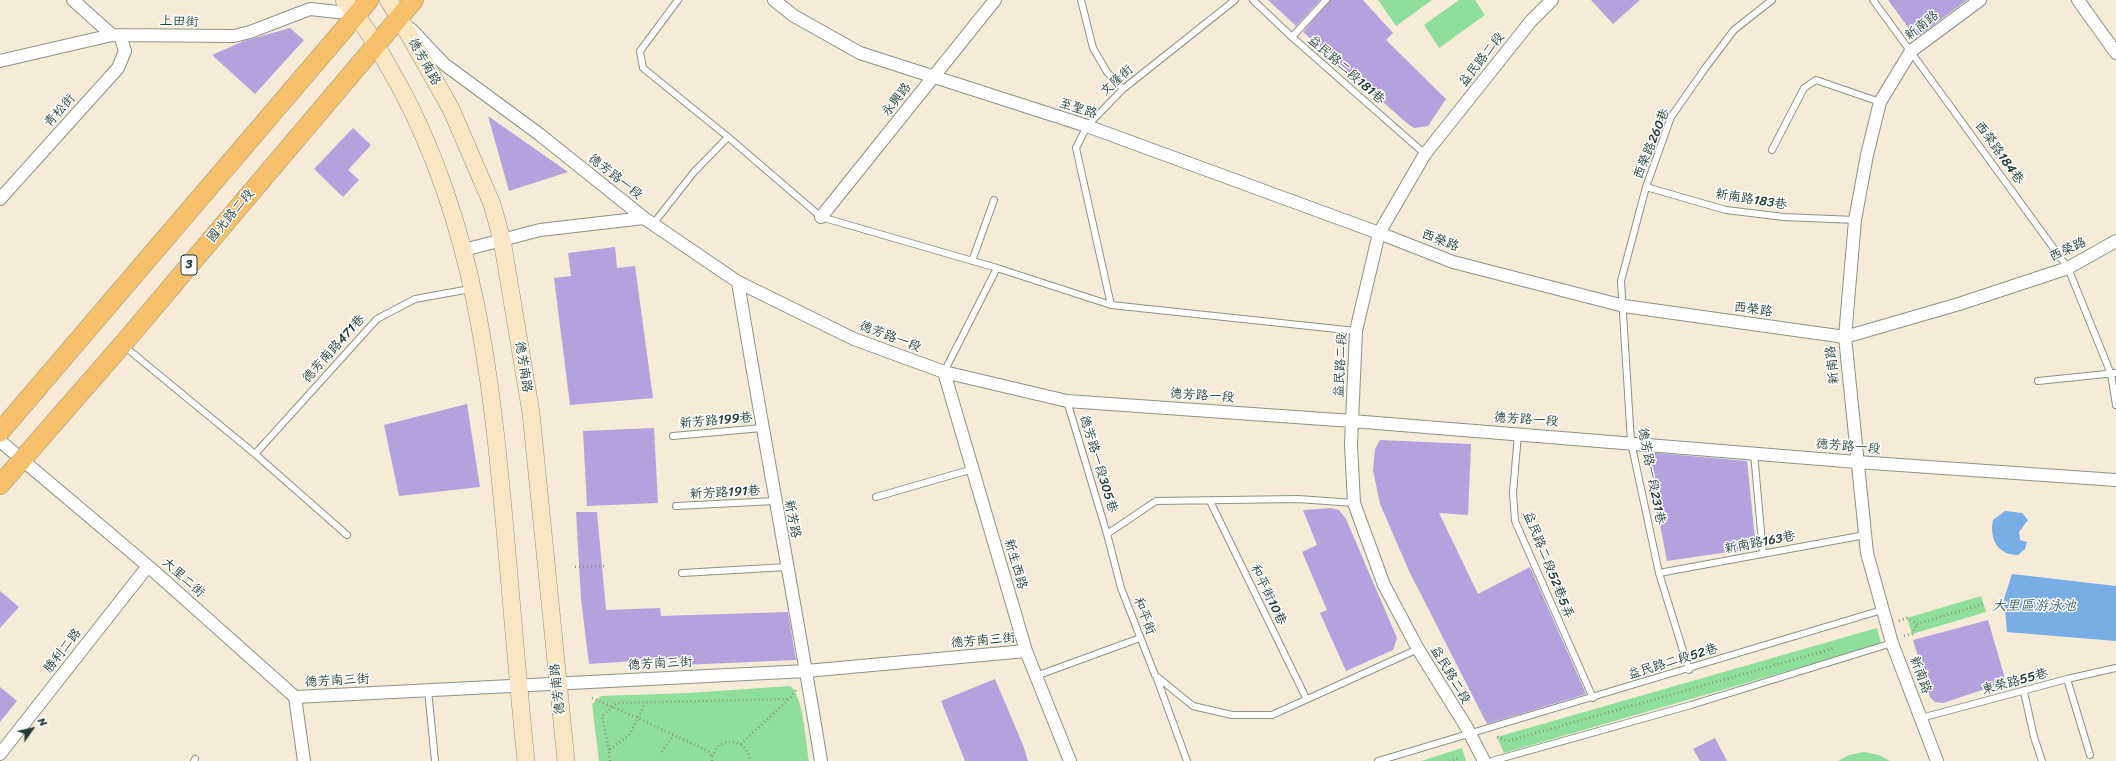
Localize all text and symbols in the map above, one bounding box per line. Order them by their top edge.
street label: 新南路 [1902,8,1942,44]
street label: 上田街 [159,14,199,30]
street label: 益民路二段 [1456,30,1508,90]
street label: 益民路二段181巷 [1304,32,1388,108]
street label: 德芳南路 [405,35,443,89]
street label: 文隆街 [1097,62,1137,100]
street label: 永興路 [879,80,915,120]
street label: 青松街 [41,91,79,131]
street label: 至聖路 [1057,96,1099,122]
street label: 西榮路260巷 [1631,106,1673,182]
street label: 西榮路184巷 [1971,119,2027,187]
street label: 德芳路一段 [585,151,645,203]
street label: 國光路二段 [204,186,258,246]
street label: 新南路183巷 [1714,187,1788,213]
street label: 西榮路 [1419,227,1461,255]
street label: 西榮路 [2047,235,2089,265]
road number: 3 [181,255,197,275]
street label: 西榮路 [1733,300,1773,320]
street label: 德芳南路471巷 [299,312,369,386]
street label: 德芳路一段 [857,318,923,356]
street label: 益民路二段 [1332,332,1350,398]
street label: 德芳南路 [511,340,535,394]
street label: 新南路 [1823,345,1843,385]
street label: 德芳路一段 [1169,386,1235,406]
street label: 新芳路199巷 [679,410,753,432]
street label: 德芳路一段 [1493,410,1559,430]
street label: 德芳路一段305巷 [1076,413,1120,515]
street label: 德芳路一段231巷 [1634,426,1668,526]
street label: 德芳路一段 [1815,436,1881,458]
street label: 新芳路191巷 [689,483,761,503]
street label: 新芳路 [781,498,803,540]
street label: 益民路二段52巷5弄 [1519,509,1577,621]
street label: 新南路163巷 [1723,528,1797,558]
street label: 新生西路 [1000,537,1030,591]
street label: 大里二街 [158,555,208,601]
street label: 和平街10巷 [1247,562,1289,628]
street label: 和平街 [1130,595,1158,637]
water label: 大里區游泳池 [1992,598,2076,614]
street label: 勝利二路 [41,626,85,676]
street label: 德芳南三街 [950,630,1016,652]
street label: 益民路二段52巷 [1626,641,1720,683]
street label: 益民路二段 [1427,643,1473,707]
street label: 新南路 [1906,654,1934,696]
street label: 德芳南三街 [627,655,693,673]
street label: 德芳南路 [548,662,568,716]
street label: 東榮路55巷 [1980,666,2050,698]
street label: 德芳南三街 [304,672,370,690]
north arrow [12,709,52,749]
text: N [32,714,52,730]

